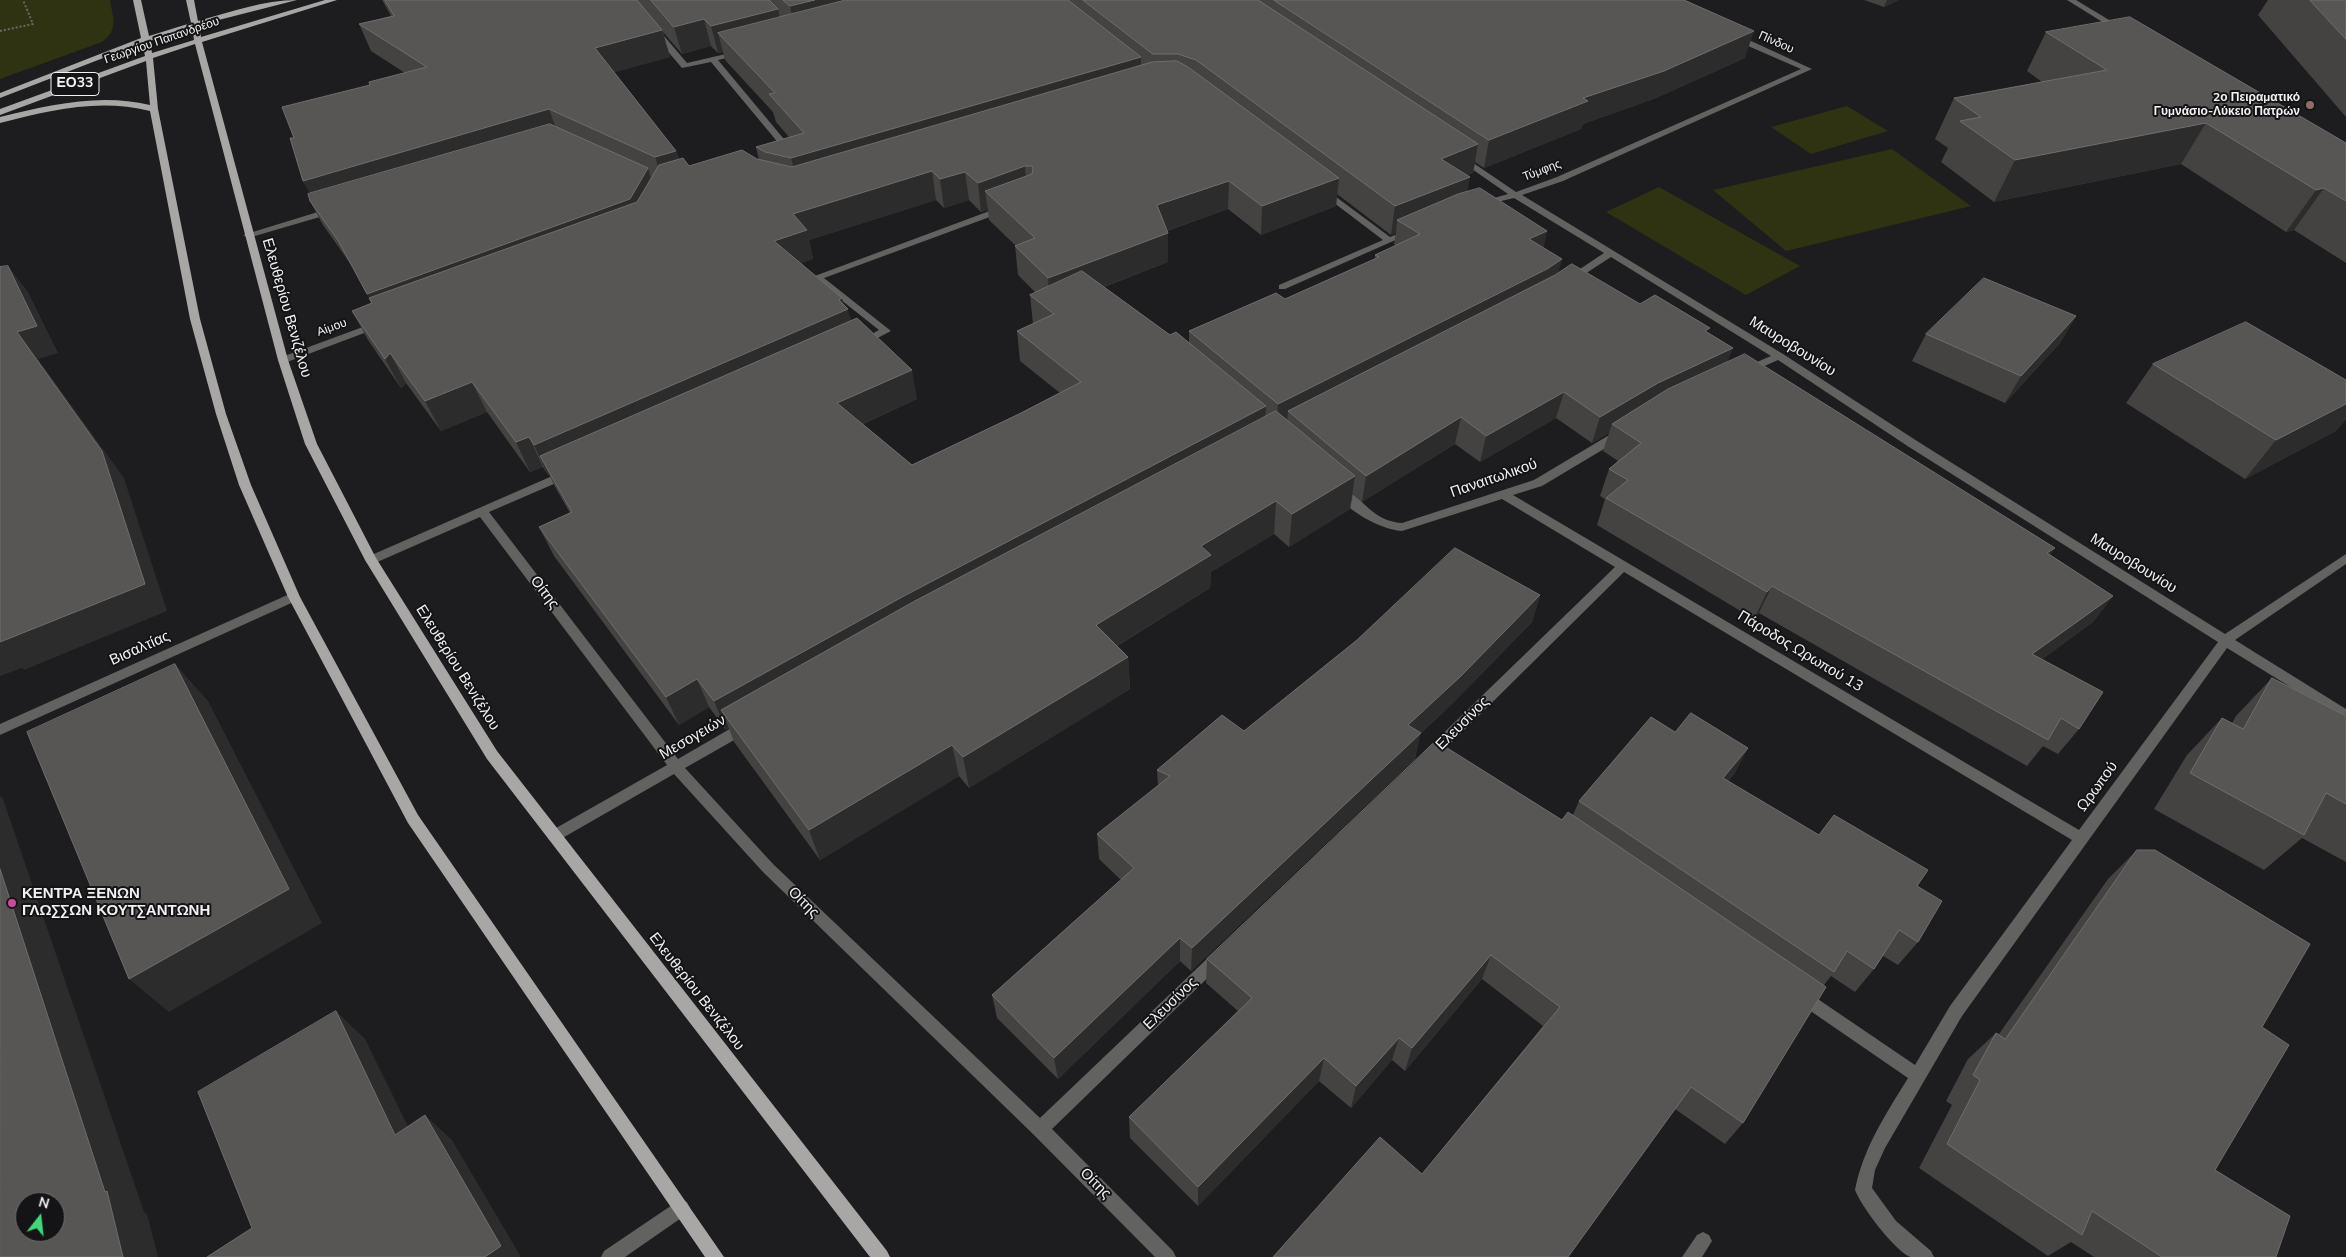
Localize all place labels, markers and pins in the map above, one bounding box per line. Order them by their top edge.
place label: 2ο Πειραματικό Γυμνάσιο-Λύκειο Πατρών [2154,91,2300,119]
marker: 2ο Πειραματικό Γυμνάσιο-Λύκειο Πατρών [2304,99,2316,111]
place label: ΚΕΝΤΡΑ ΞΕΝΩΝ ΓΛΩΣΣΩΝ ΚΟΥΤΣΑΝΤΩΝΗ [22,885,210,920]
marker: ΚΕΝΤΡΑ ΞΕΝΩΝ ΓΛΩΣΣΩΝ ΚΟΥΤΣΑΝΤΩΝΗ [6,897,18,909]

